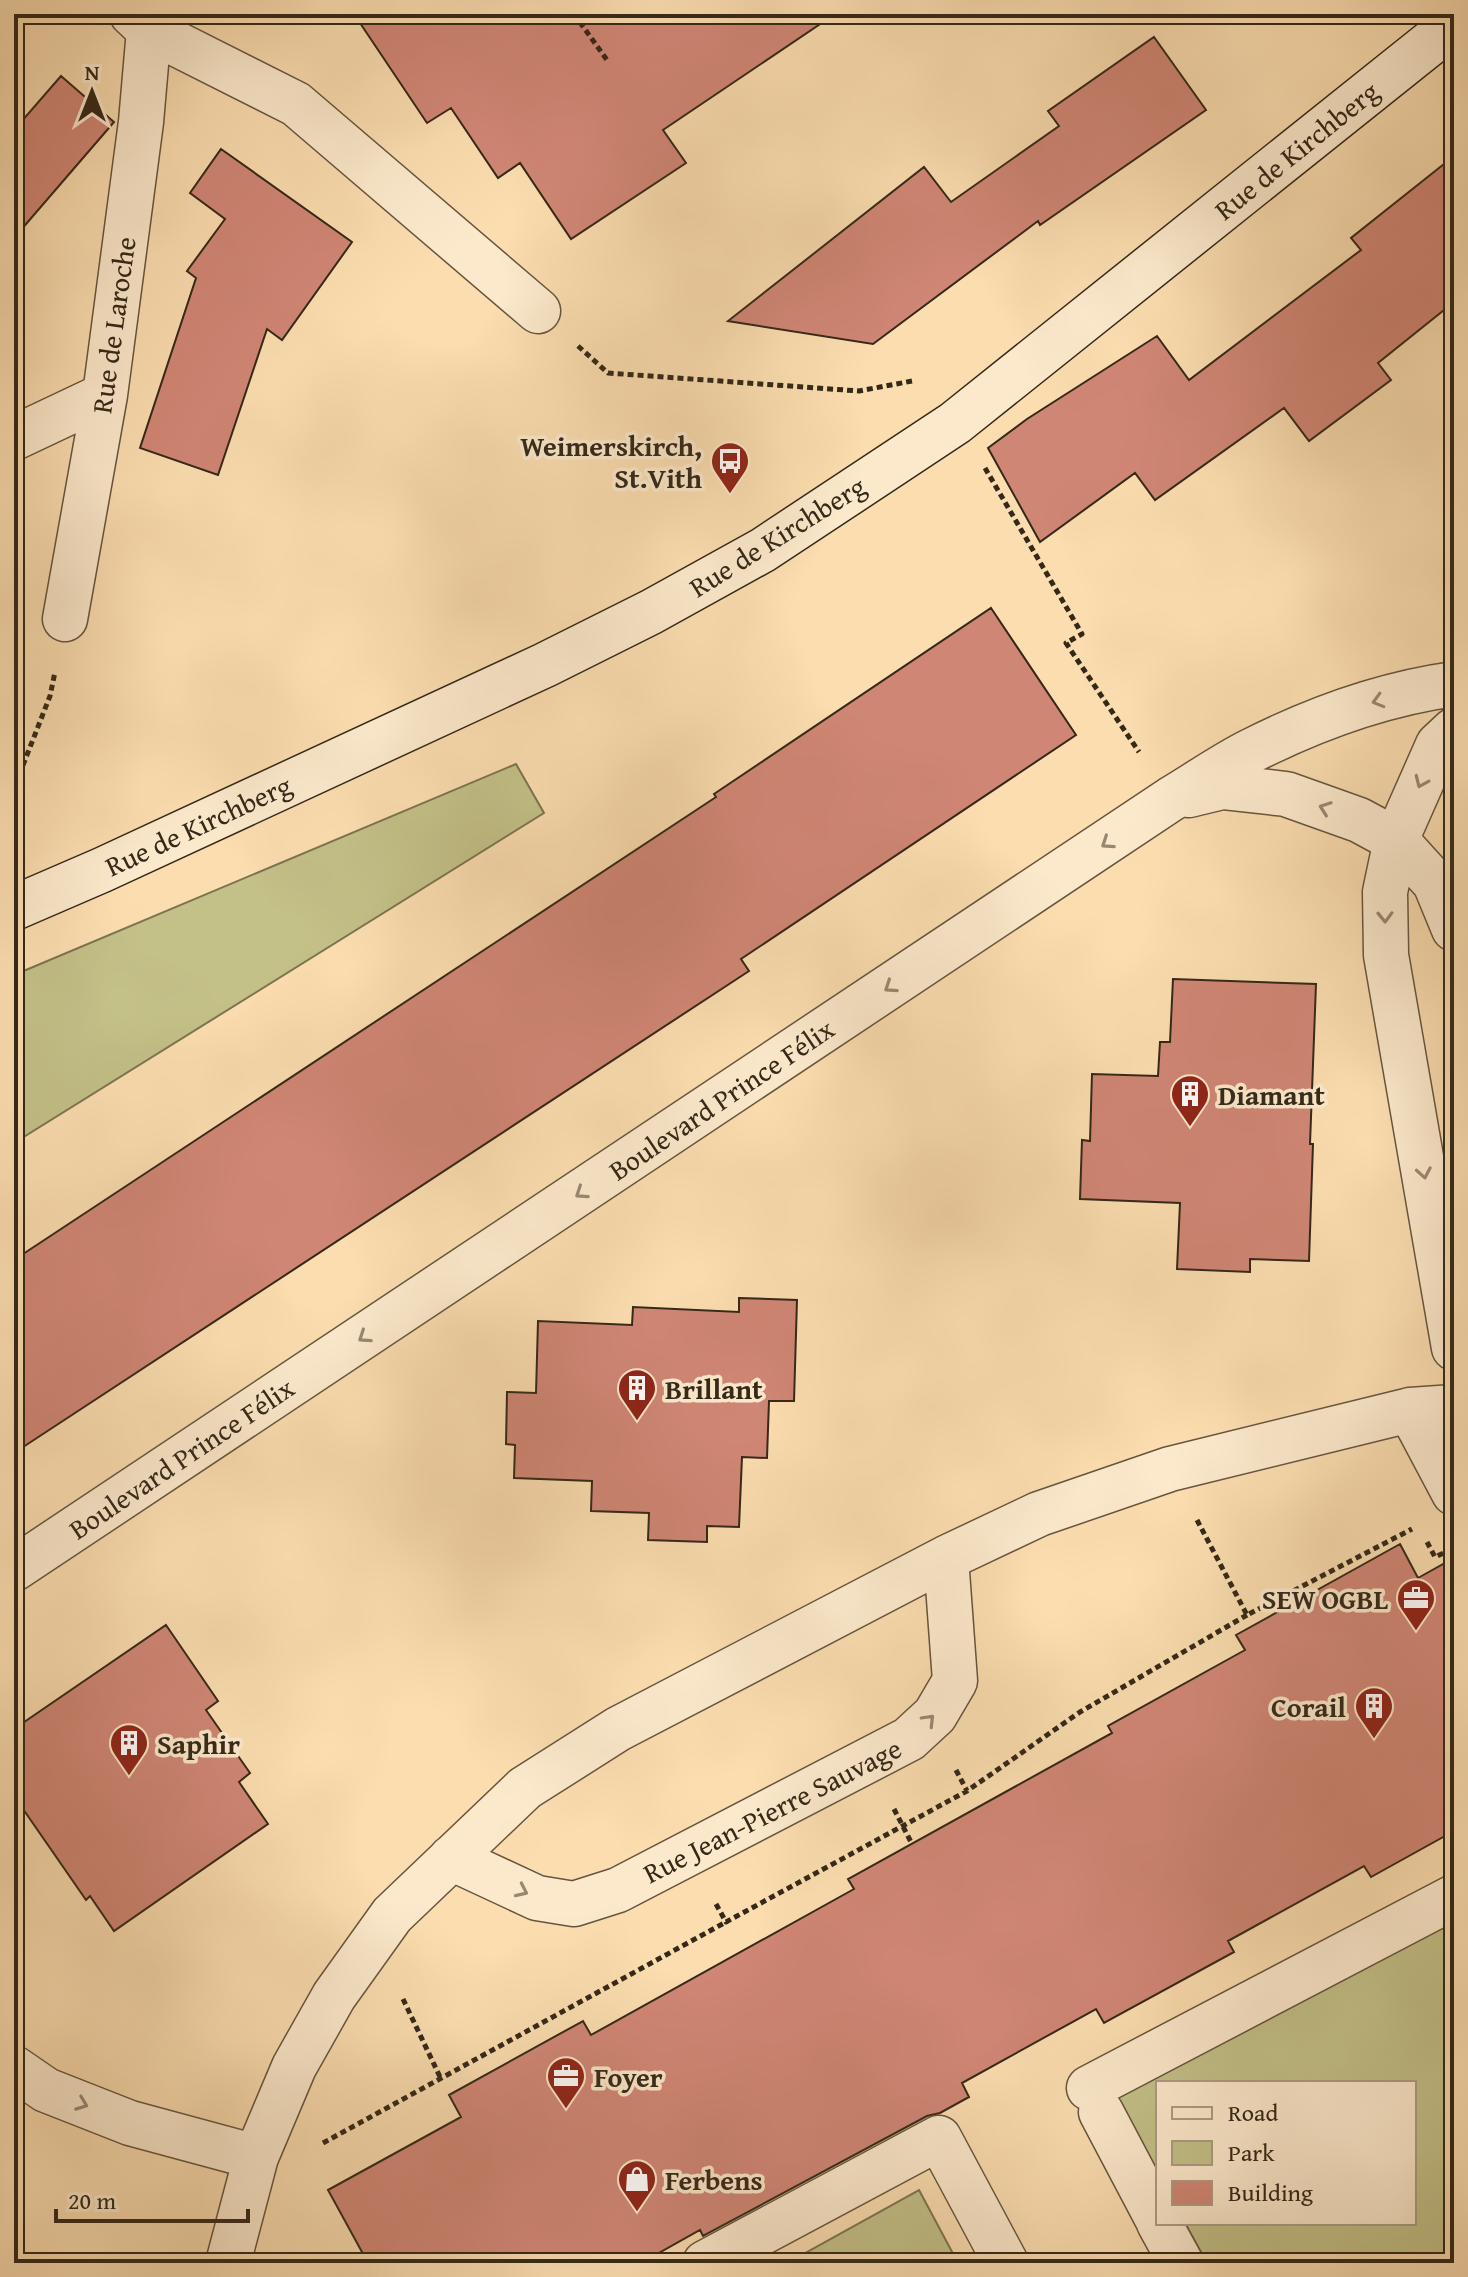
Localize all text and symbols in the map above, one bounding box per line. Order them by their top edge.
north arrow [52,52,132,132]
text: N [85,56,100,88]
street label: Rue de Kirchberg [1205,71,1387,229]
street label: Rue de Laroche [80,234,146,416]
place label: Weimerskirch, St.Vith [520,425,702,498]
bus stop icon: Weimerskirch, St.Vith [709,440,751,495]
street label: Rue de Kirchberg [681,465,873,607]
one-way arrow [1372,692,1386,708]
street label: Rue de Kirchberg [98,764,298,886]
one-way arrow [1415,774,1431,788]
one-way arrow [1319,801,1333,818]
one-way arrow [1101,833,1115,848]
one-way arrow [1377,911,1394,924]
one-way arrow [885,977,899,992]
street label: Boulevard Prince Félix [600,1008,842,1190]
building icon: Diamant [1169,1073,1211,1128]
place label: Diamant [1218,1074,1325,1115]
one-way arrow [1415,1167,1432,1180]
one-way arrow [575,1183,589,1198]
one-way arrow [358,1327,373,1342]
street label: Boulevard Prince Félix [60,1367,302,1549]
building icon: Brillant [616,1367,658,1422]
place label: Brillant [665,1368,763,1409]
office icon: SEW OGBL [1395,1577,1437,1632]
place label: SEW OGBL [1262,1578,1388,1619]
building icon: Corail [1353,1685,1395,1740]
place label: Corail [1271,1686,1346,1727]
one-way arrow [919,1715,934,1729]
building icon: Saphir [108,1722,150,1777]
place label: Saphir [157,1723,240,1764]
street label: Rue Jean-Pierre Sauvage [636,1727,908,1893]
one-way arrow [513,1881,528,1897]
office icon: Foyer [545,2055,587,2110]
place label: Foyer [594,2056,663,2097]
legend [1156,2081,1416,2225]
one-way arrow [75,2094,89,2111]
text: Road [1228,2095,1278,2130]
text: Park [1228,2135,1275,2170]
shop icon: Ferbens [616,2158,658,2213]
place label: Ferbens [665,2159,763,2200]
scale bar [56,2173,248,2223]
text: Building [1228,2175,1313,2210]
text: 20 m [68,2183,116,2218]

